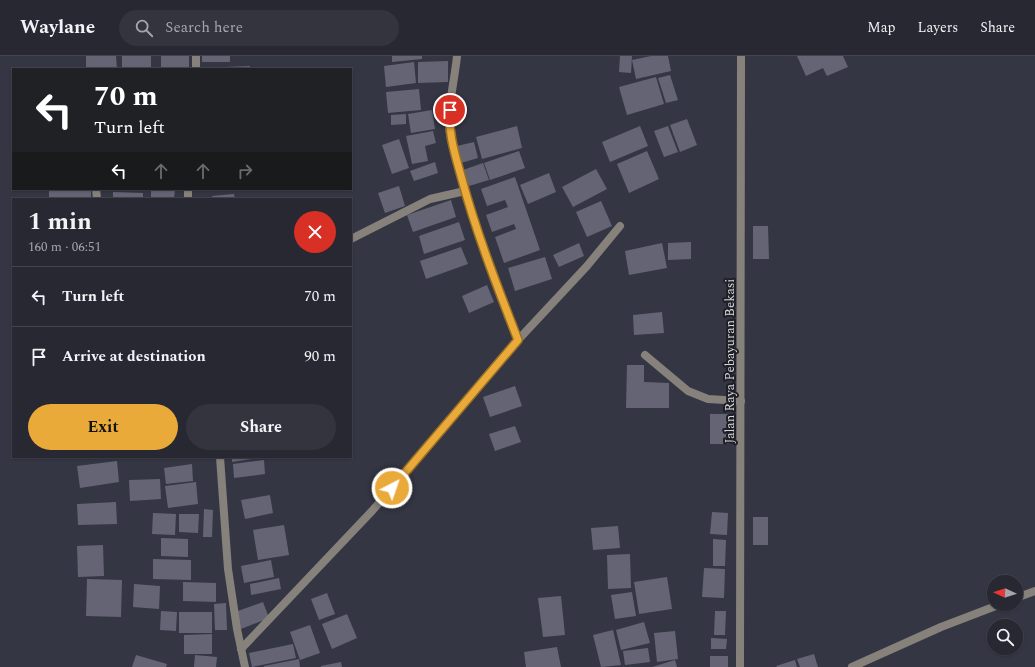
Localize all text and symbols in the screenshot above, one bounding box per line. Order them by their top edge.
search box [119,10,399,46]
text: Waylane [20,13,95,42]
text: Search here [165,16,243,39]
icon: search [133,17,155,39]
text: Map [867,17,896,38]
text: Layers [918,17,958,38]
text: Share [980,17,1015,38]
text: 70 m [94,75,158,118]
icon: left [28,84,80,136]
pin [433,93,467,127]
icon: arrive [439,99,461,121]
text: Turn left [94,114,165,141]
icon: left [108,160,130,182]
icon: ahead [150,160,172,182]
icon: ahead [192,160,214,182]
icon: right [234,160,256,182]
text: 1 min [28,204,92,240]
button: close [294,211,336,253]
text: 160 m · 06:51 [28,237,101,257]
street label: Jalan Raya Pebayuran Bekasi [720,279,740,443]
text: Turn left [62,285,124,308]
text: 70 m [304,285,336,308]
icon: left [28,286,50,308]
text: Arrive at destination [62,345,206,368]
text: 90 m [304,345,336,368]
icon: arrive [28,346,50,368]
button: Exit [28,404,178,450]
button: Share [186,404,336,450]
position arrow [371,467,413,509]
north arrow [987,575,1023,611]
map controls [987,575,1023,655]
button: search [987,619,1023,655]

